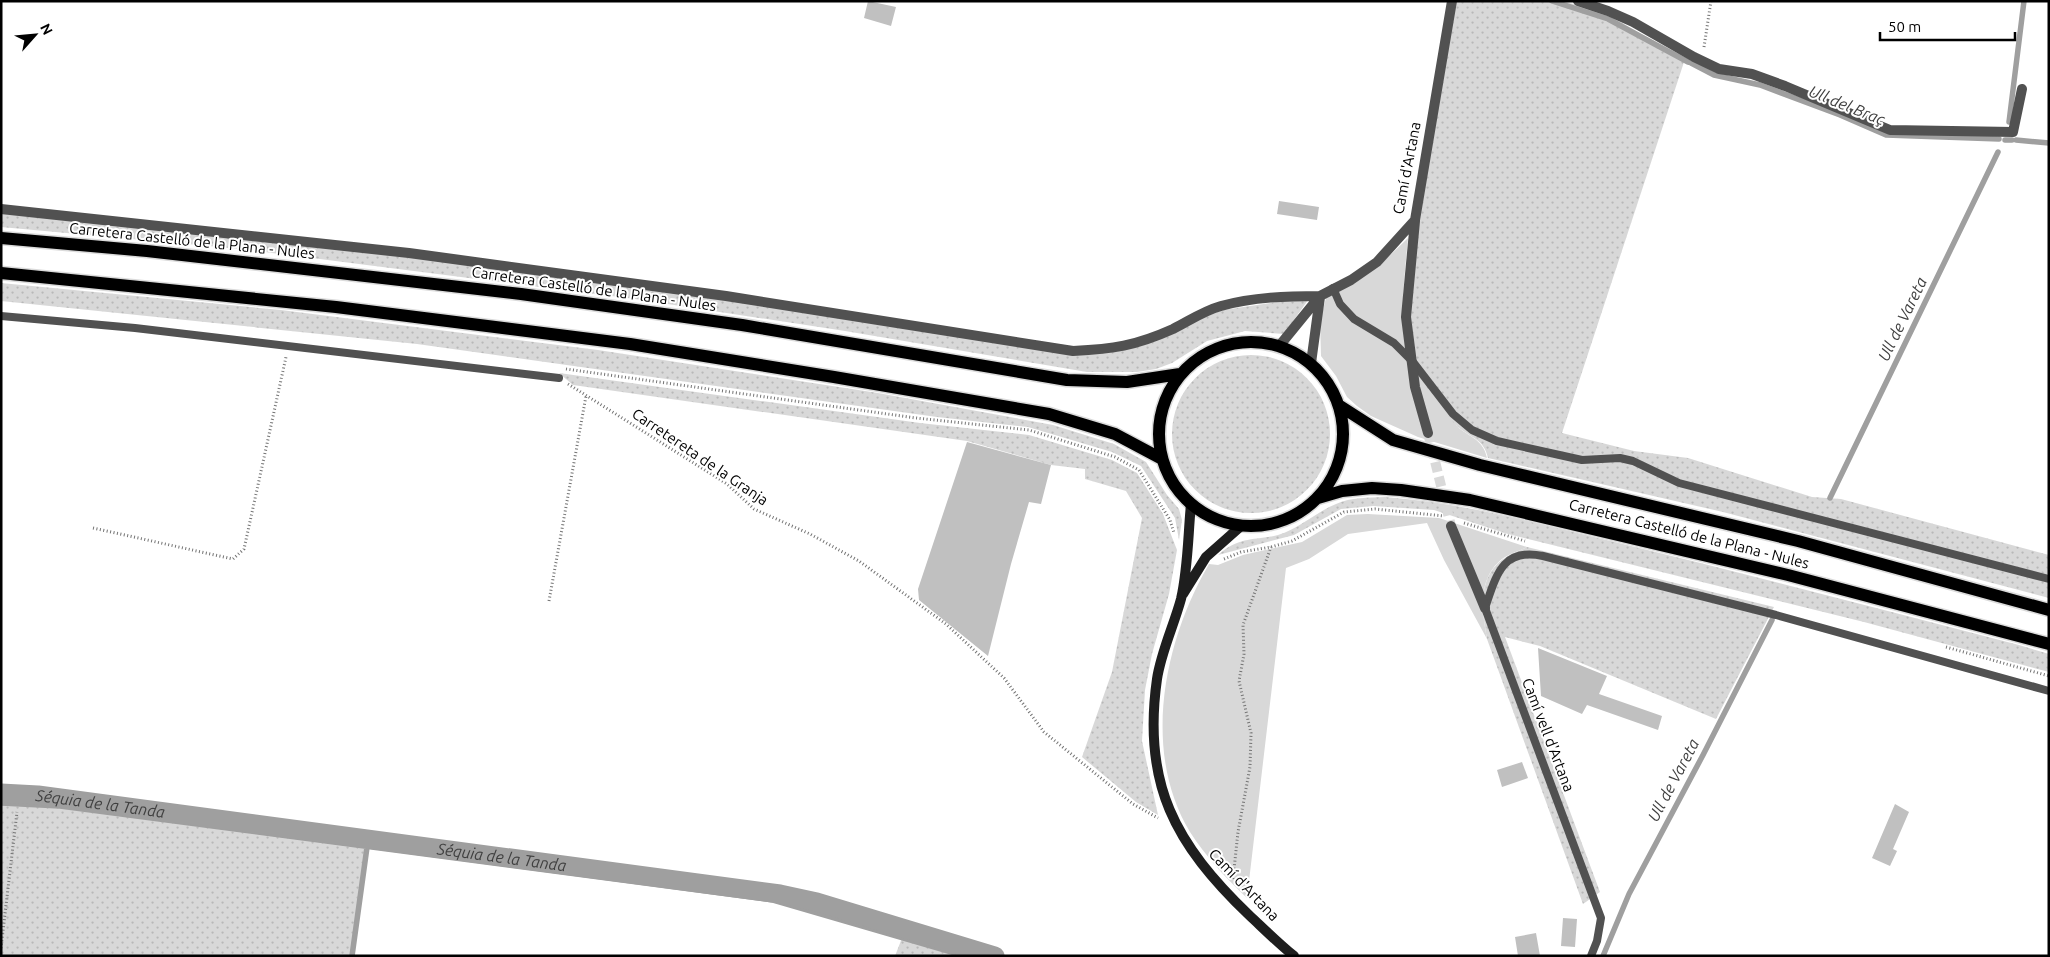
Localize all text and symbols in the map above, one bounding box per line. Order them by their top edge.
north arrow [10,10,60,60]
scale bar [1880,10,2015,42]
text: 50 m [1888,18,1921,35]
text: N [37,21,56,37]
water label: Ull del Braç [1806,82,1888,129]
street label: Camí d'Artana [1389,120,1424,215]
street label: Carretera Castelló de la Plana - Nules [68,219,316,262]
street label: Carretera Castelló de la Plana - Nules [471,263,717,314]
water label: Ull de Vareta [1874,274,1930,364]
street label: Carretereta de la Granja [629,405,772,509]
street label: Carretera Castelló de la Plana - Nules [1567,495,1811,572]
street label: Camí vell d'Artana [1519,676,1578,794]
water label: Ull de Vareta [1644,735,1702,824]
water label: Séquia de la Tanda [34,786,166,821]
water label: Séquia de la Tanda [435,839,568,874]
street label: Camí d'Artana [1206,845,1283,924]

